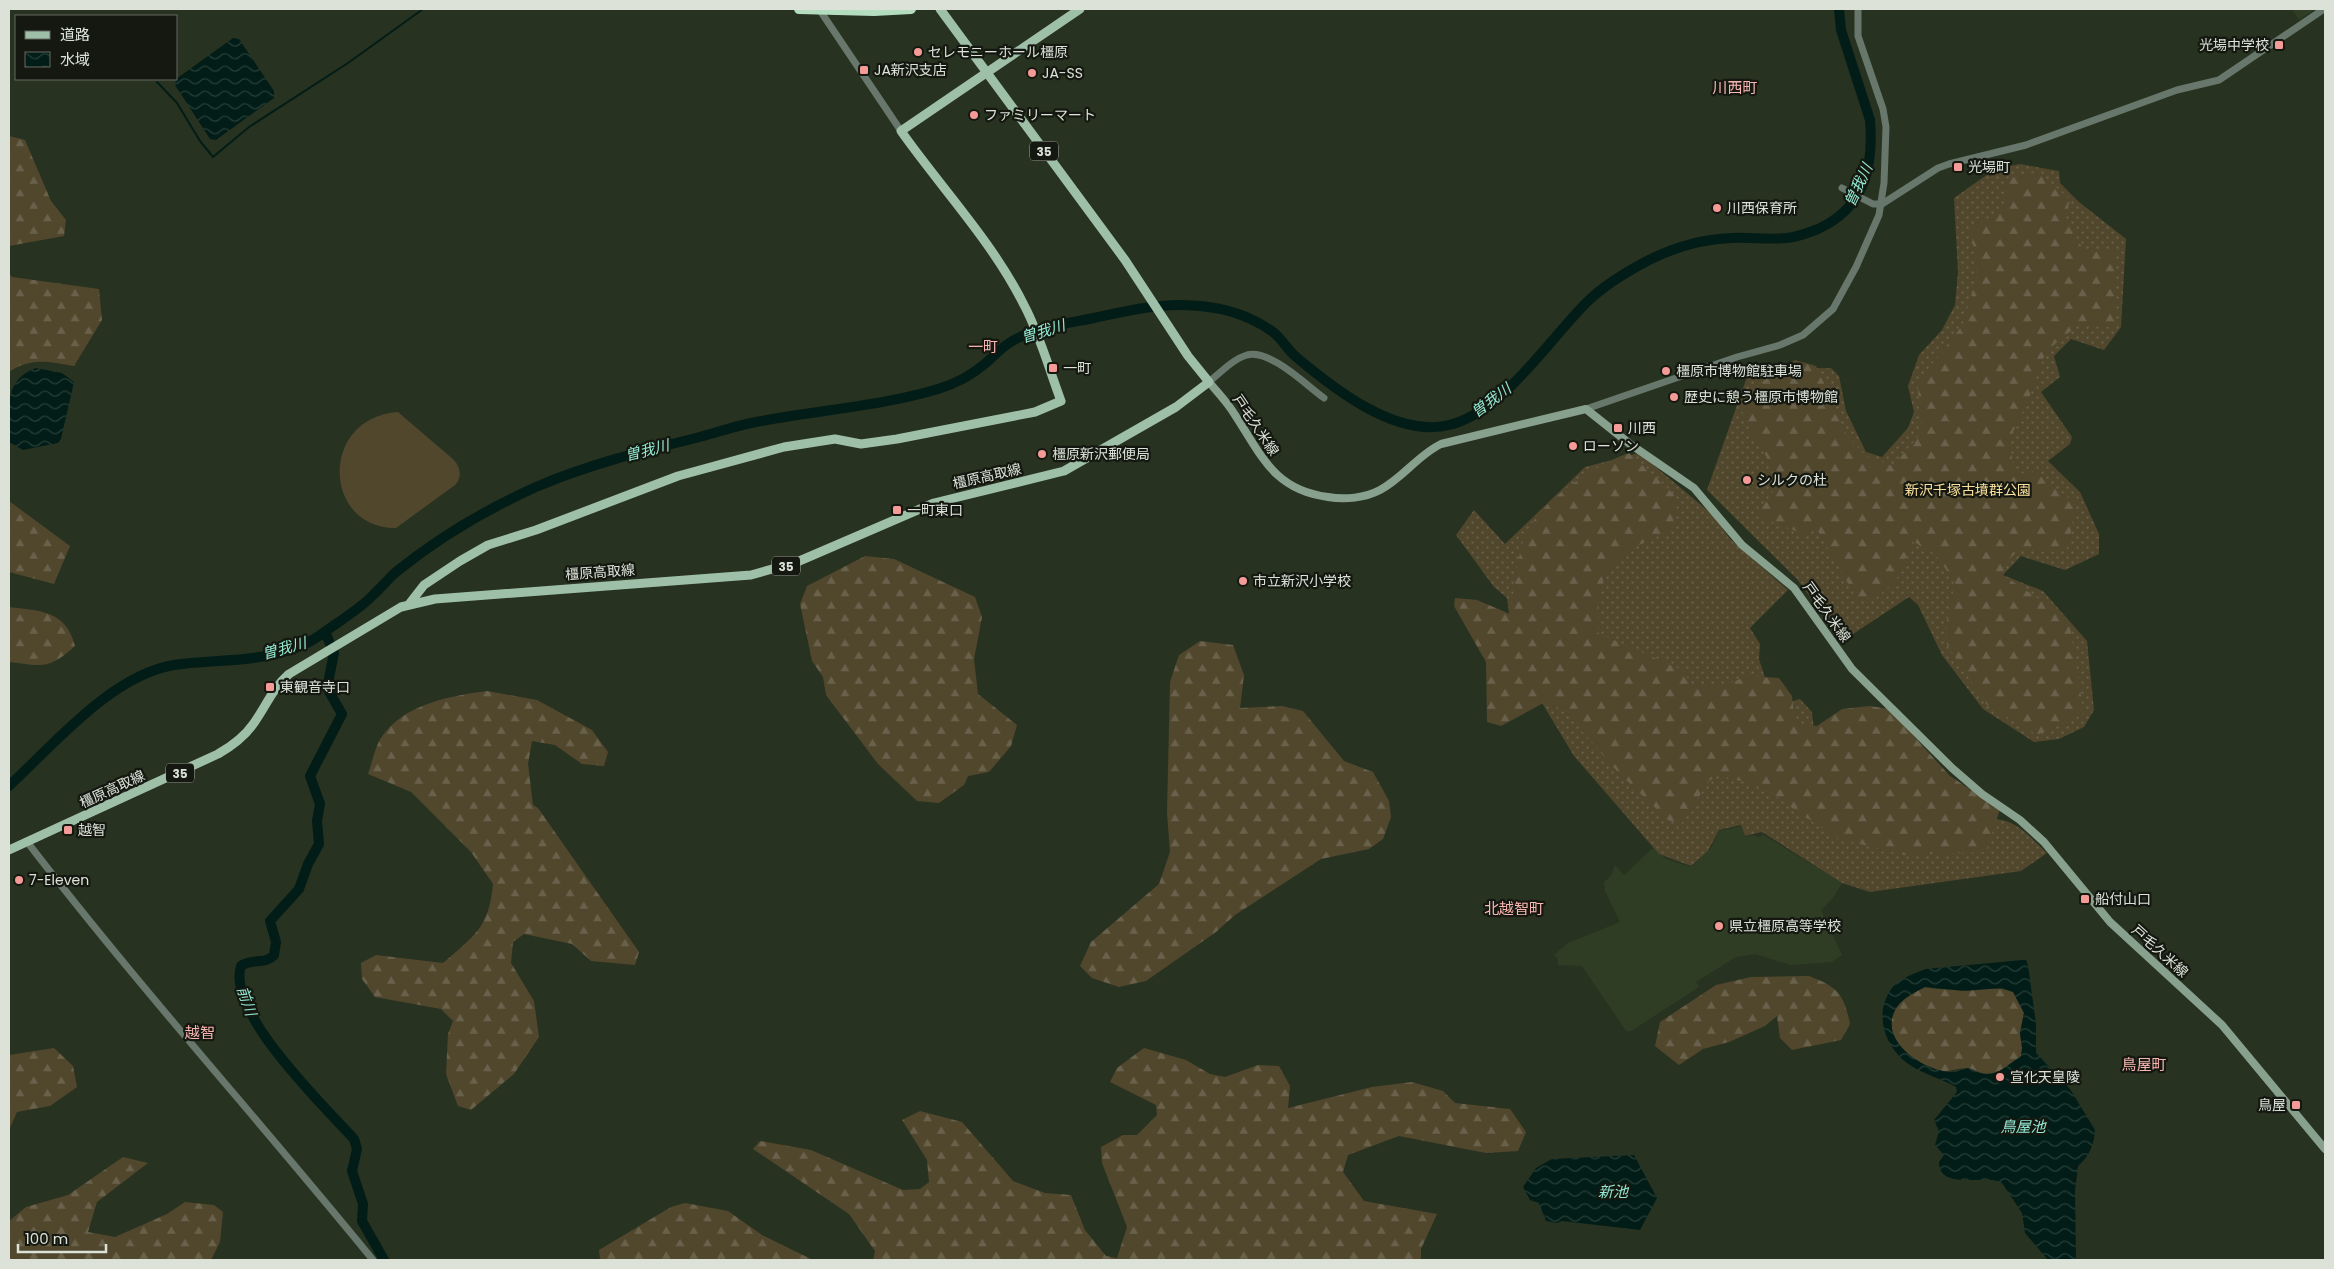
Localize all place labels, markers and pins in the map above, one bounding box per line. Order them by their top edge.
place label: 光場中学校 [2199,35,2269,55]
marker: 光場中学校 [2273,39,2285,51]
place label: セレモニーホール橿原 [928,42,1068,62]
marker: セレモニーホール橿原 [912,46,924,58]
place label: JA新沢支店 [874,60,947,80]
place label: JA-SS [1042,63,1083,83]
marker: JA新沢支店 [858,64,870,76]
marker: JA-SS [1026,67,1038,79]
place label: ファミリーマート [984,105,1096,125]
marker: ファミリーマート [968,109,980,121]
place label: 光場町 [1968,157,2010,177]
marker: 光場町 [1952,161,1964,173]
place label: 川西保育所 [1727,198,1797,218]
marker: 川西保育所 [1711,202,1723,214]
place label: 一町 [1063,358,1091,378]
place label: 橿原市博物館駐車場 [1676,361,1802,381]
marker: 一町 [1047,362,1059,374]
marker: 橿原市博物館駐車場 [1660,365,1672,377]
place label: 歴史に憩う橿原市博物館 [1684,387,1838,407]
marker: 歴史に憩う橿原市博物館 [1668,391,1680,403]
place label: 川西 [1628,418,1656,438]
marker: 川西 [1612,422,1624,434]
place label: ローソン [1583,436,1639,456]
marker: ローソン [1567,440,1579,452]
place label: 橿原新沢郵便局 [1052,444,1150,464]
marker: 橿原新沢郵便局 [1036,448,1048,460]
place label: シルクの杜 [1757,470,1827,490]
marker: シルクの杜 [1741,474,1753,486]
place label: 一町東口 [907,500,963,520]
marker: 一町東口 [891,504,903,516]
place label: 市立新沢小学校 [1253,571,1351,591]
marker: 市立新沢小学校 [1237,575,1249,587]
place label: 東観音寺口 [280,677,350,697]
marker: 東観音寺口 [264,681,276,693]
place label: 越智 [78,820,106,840]
marker: 越智 [62,824,74,836]
place label: 7-Eleven [29,870,89,890]
marker: 7-Eleven [13,874,25,886]
place label: 船付山口 [2095,889,2151,909]
marker: 船付山口 [2079,893,2091,905]
place label: 県立橿原高等学校 [1729,916,1841,936]
marker: 県立橿原高等学校 [1713,920,1725,932]
place label: 宣化天皇陵 [2010,1067,2080,1087]
marker: 宣化天皇陵 [1994,1071,2006,1083]
place label: 鳥屋 [2258,1095,2286,1115]
marker: 鳥屋 [2290,1099,2302,1111]

